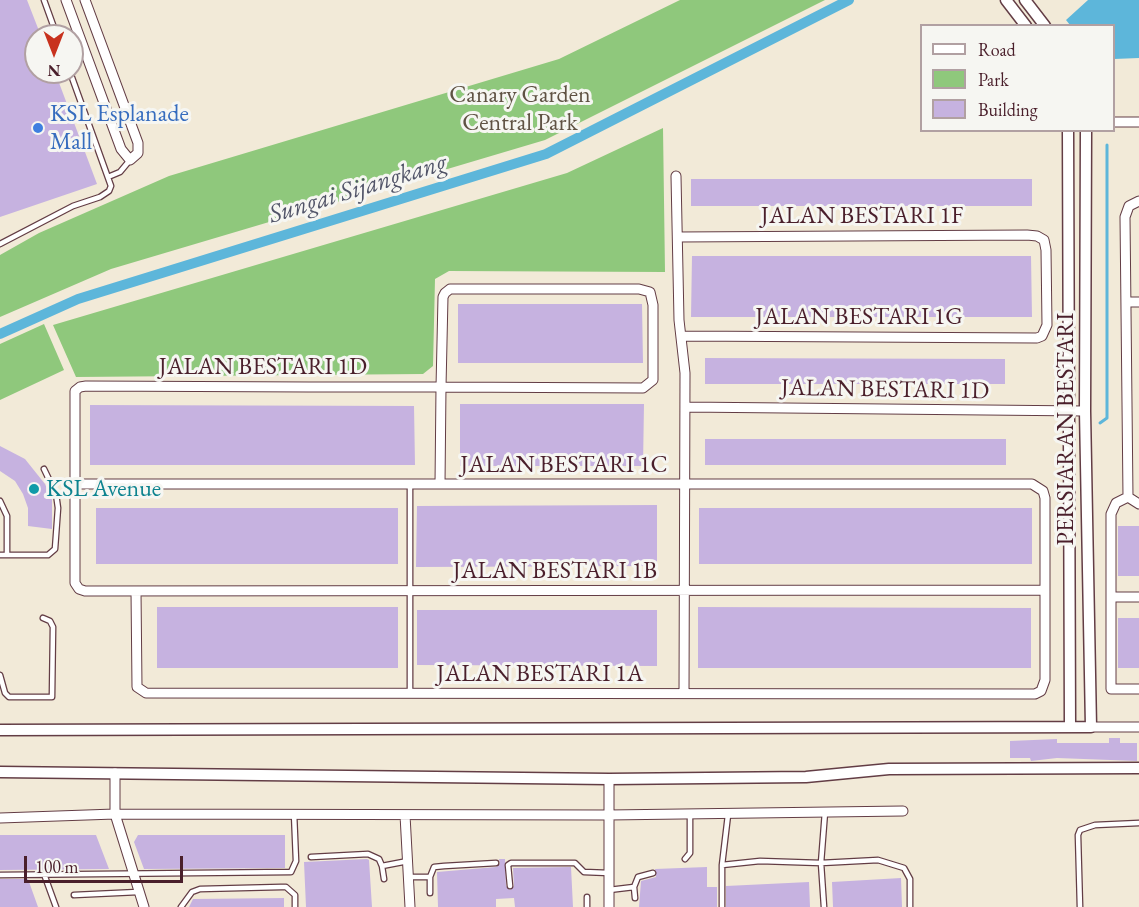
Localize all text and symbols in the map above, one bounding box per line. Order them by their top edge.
north arrow [24,24,84,84]
legend [920,24,1115,132]
text: Road [978,38,1016,61]
text: N [48,60,60,81]
text: Park [978,68,1009,91]
park label: Canary Garden Central Park [449,81,591,137]
text: Building [978,98,1038,121]
place label: KSL Esplanade Mall [50,100,189,156]
marker: KSL Esplanade Mall [31,121,45,135]
water label: Sungai Sijangkang [265,147,451,231]
street label: JALAN BESTARI 1F [761,202,963,230]
street label: JALAN BESTARI 1G [755,303,963,331]
street label: PERSIARAN BESTARI [1052,312,1080,546]
street label: JALAN BESTARI 1D [159,353,367,381]
street label: JALAN BESTARI 1D [781,374,989,406]
street label: JALAN BESTARI 1C [460,451,668,479]
place label: KSL Avenue [46,475,161,503]
marker: KSL Avenue [27,482,41,496]
street label: JALAN BESTARI 1B [453,557,657,585]
street label: JALAN BESTARI 1A [437,660,643,688]
scale bar [27,844,186,882]
text: 100 m [35,855,79,878]

